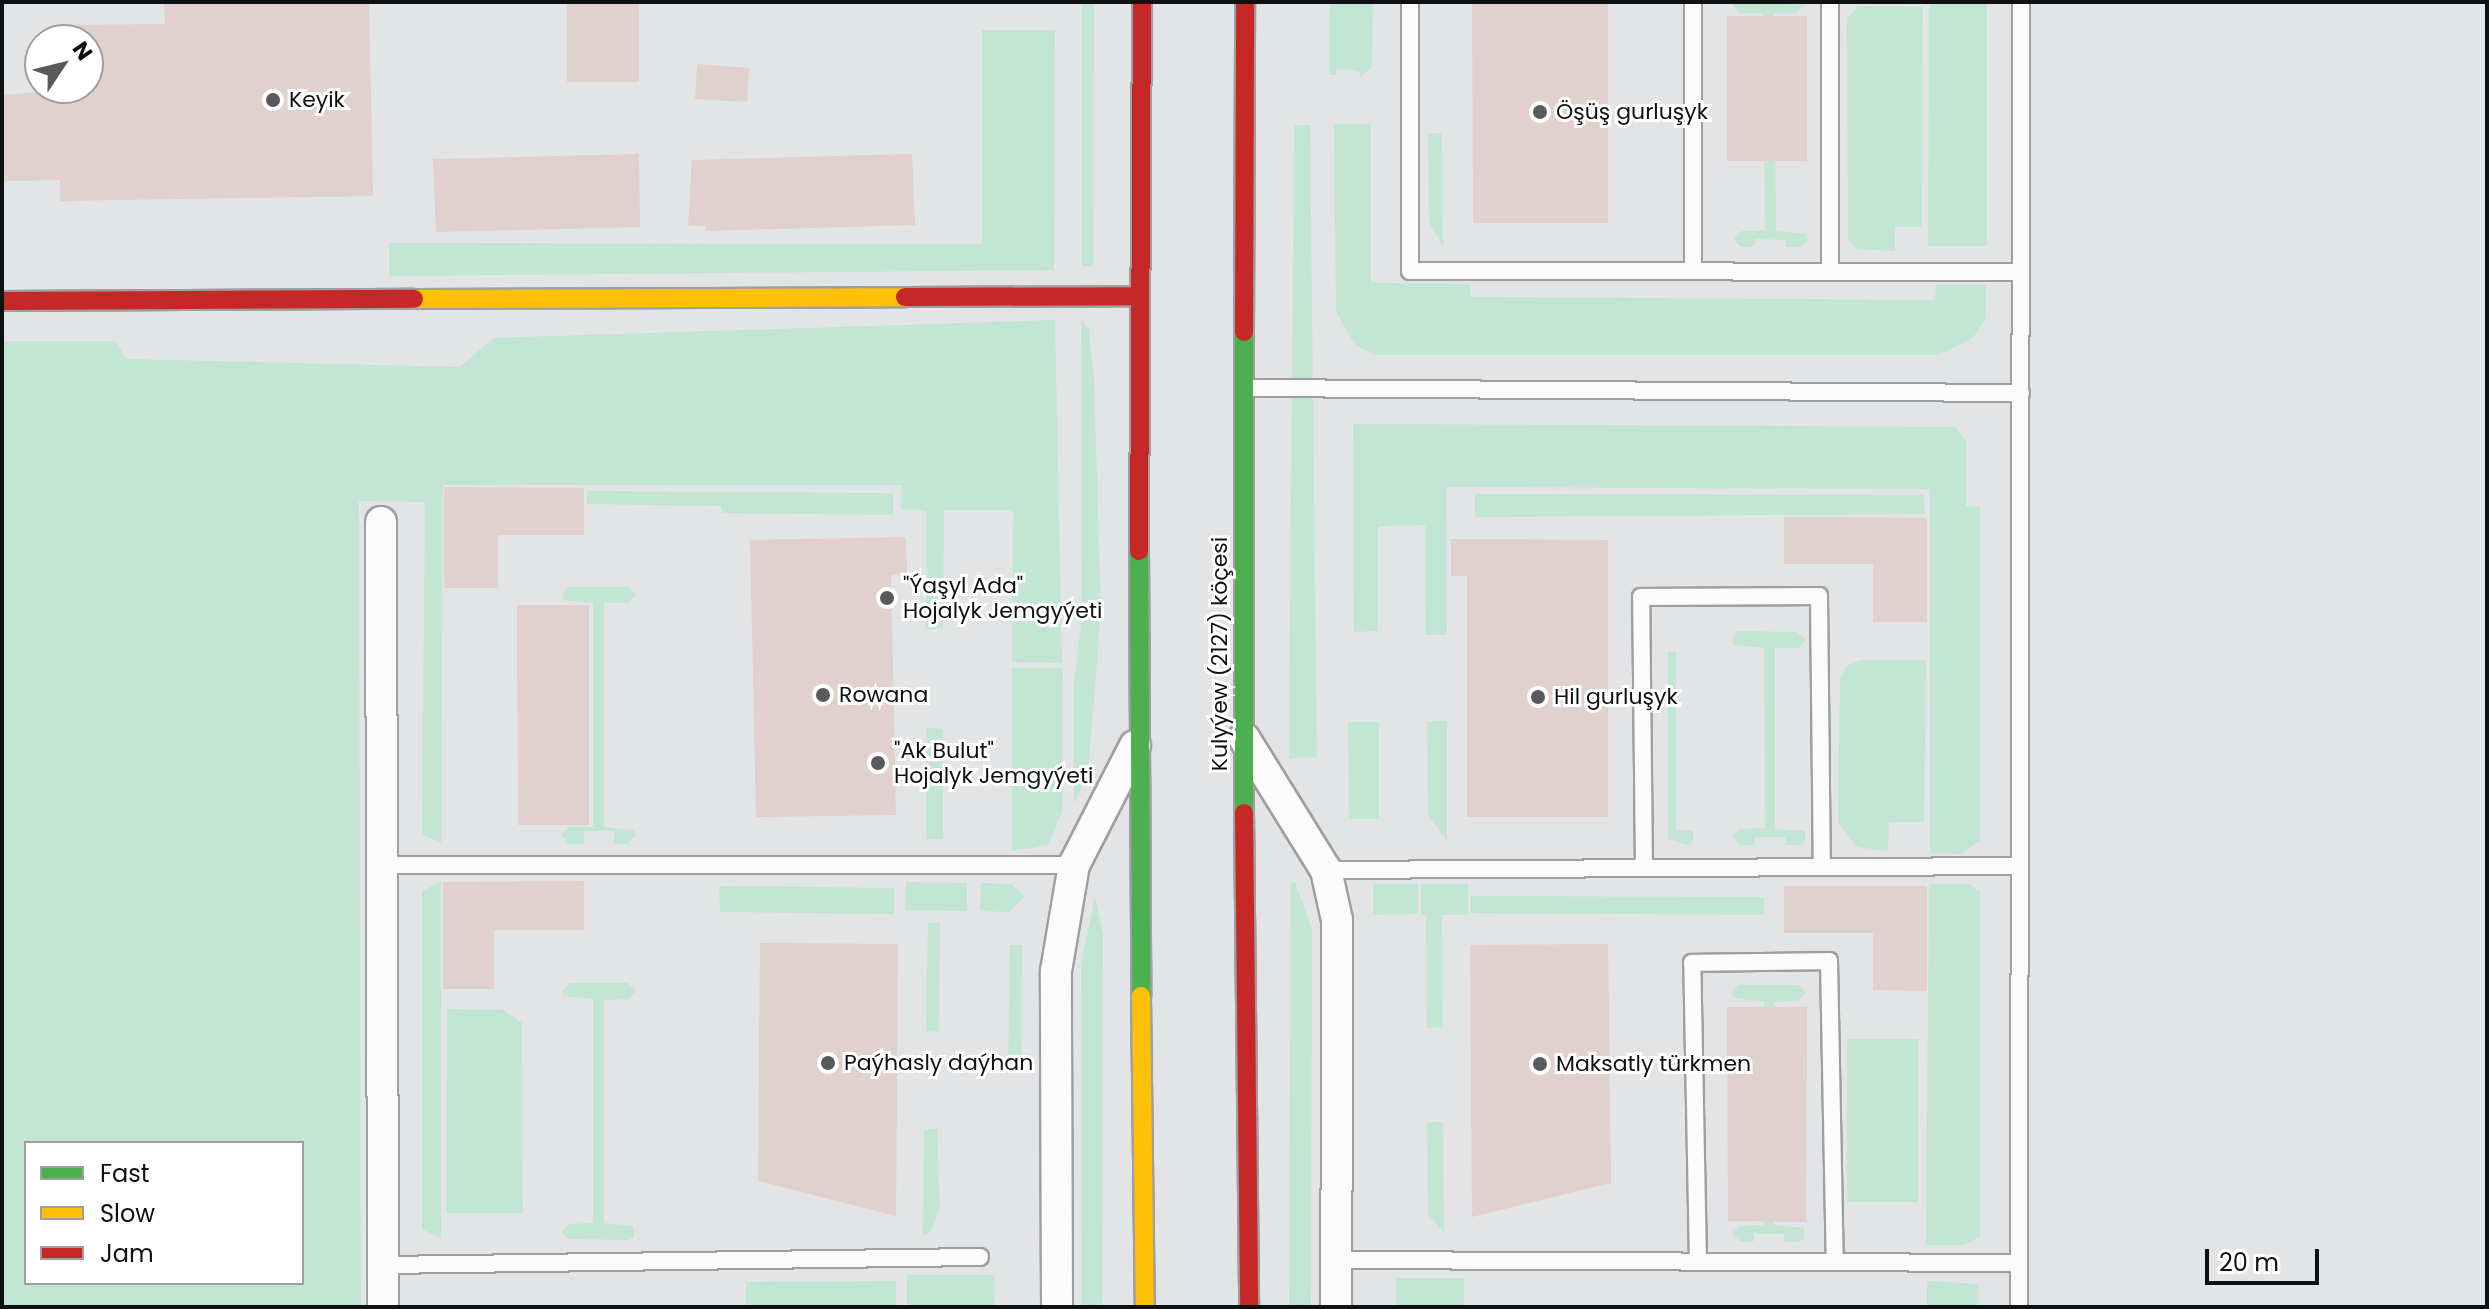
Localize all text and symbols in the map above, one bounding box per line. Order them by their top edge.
north arrow [24,24,104,104]
text: N [65,35,100,67]
place label: Keyik [289,87,345,113]
marker: Keyik [264,91,282,109]
place label: Öşüş gurluşyk [1556,99,1708,125]
marker: Öşüş gurluşyk [1531,103,1549,121]
street label: Kulyýew (2127) köçesi [1207,537,1233,771]
place label: "Ýaşyl Ada" Hojalyk Jemgyýeti [903,572,1102,624]
marker: "Ýaşyl Ada" Hojalyk Jemgyýeti [878,589,896,607]
place label: Rowana [839,682,928,708]
place label: Hil gurluşyk [1554,684,1678,710]
marker: Rowana [814,686,832,704]
marker: Hil gurluşyk [1529,688,1547,706]
place label: "Ak Bulut" Hojalyk Jemgyýeti [894,737,1093,788]
marker: "Ak Bulut" Hojalyk Jemgyýeti [869,754,887,772]
place label: Paýhasly daýhan [844,1050,1033,1076]
place label: Maksatly türkmen [1556,1051,1751,1077]
marker: Paýhasly daýhan [819,1054,837,1072]
marker: Maksatly türkmen [1531,1055,1549,1073]
legend [24,1141,304,1285]
text: Fast [100,1157,150,1190]
text: Slow [100,1197,155,1230]
scale bar [2209,1233,2323,1283]
text: Jam [100,1237,154,1270]
text: 20 m [2219,1246,2279,1279]

